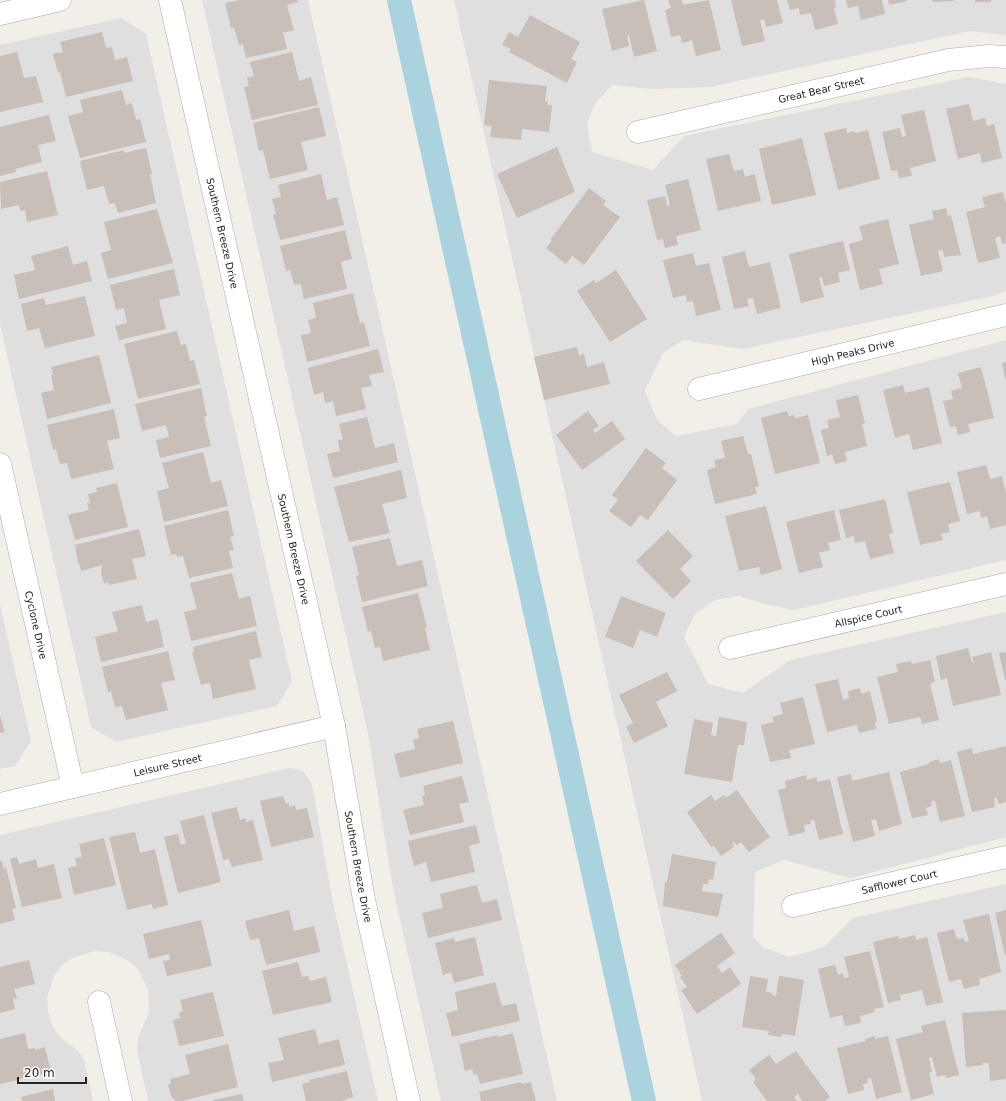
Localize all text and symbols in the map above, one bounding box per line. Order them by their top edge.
street label: Great Bear Street [777,75,865,105]
street label: Southern Breeze Drive [204,177,240,290]
street label: High Peaks Drive [810,337,895,368]
street label: Southern Breeze Drive [276,493,311,606]
street label: Cyclone Drive [23,590,49,660]
street label: Allspice Court [834,603,903,630]
street label: Leisure Street [132,752,203,779]
street label: Southern Breeze Drive [343,810,374,923]
street label: Safflower Court [860,868,938,896]
scale bar [18,1059,86,1085]
text: 20 m [24,1066,55,1080]

